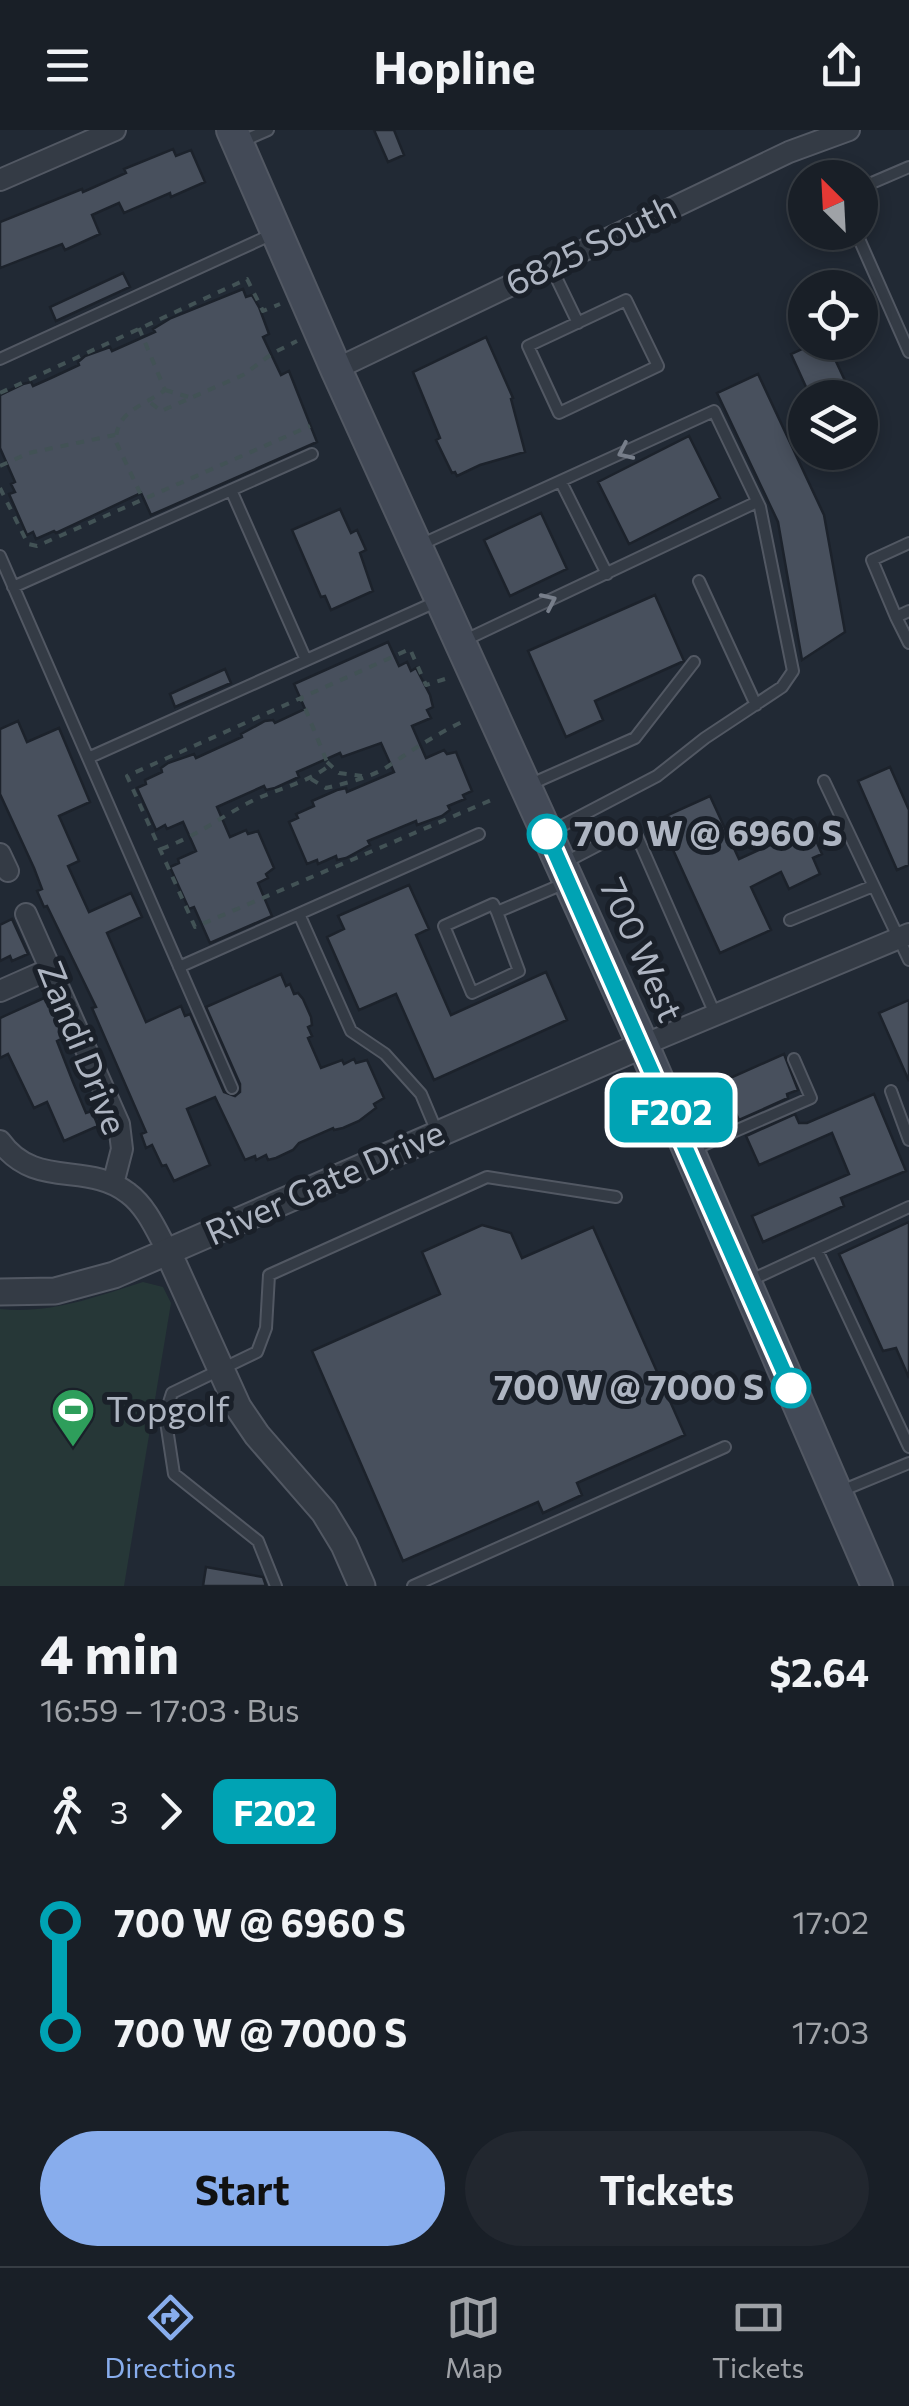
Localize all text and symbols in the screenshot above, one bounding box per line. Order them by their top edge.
icon: menu [40,38,95,93]
text: Hopline [374,38,535,93]
icon: share [814,38,869,93]
north arrow [788,160,878,250]
map controls [788,160,878,470]
street label: 6825 South [498,184,682,303]
button: locate [788,270,878,360]
button: layers [788,380,878,470]
one-way arrow [617,440,635,460]
one-way arrow [538,594,556,614]
place label: 700 W @ 6960 S [574,810,843,853]
marker: 700 W @ 6960 S [528,815,566,853]
street label: 700 West [593,871,694,1027]
street label: Zandi Drive [30,954,138,1140]
line badge: F202 [601,1078,741,1142]
text: F202 [630,1089,712,1132]
street label: River Gate Drive [198,1109,450,1253]
place label: 700 W @ 7000 S [494,1364,764,1407]
marker: 700 W @ 7000 S [772,1369,810,1407]
place label: Topgolf [106,1386,230,1429]
sports icon: Topgolf [50,1387,96,1448]
text: 4 min [40,1618,179,1685]
text: $2.64 [769,1648,869,1695]
text: 16:59 – 17:03 · Bus [40,1689,300,1729]
icon: walk [40,1784,95,1839]
icon: forward [143,1784,198,1839]
text: F202 [233,1790,316,1833]
text: 3 [110,1791,128,1831]
text: 700 W @ 6960 S [114,1898,406,1945]
text: 17:02 [792,1901,869,1941]
text: 700 W @ 7000 S [114,2008,407,2055]
text: 17:03 [792,2011,869,2051]
button: Start [40,2131,445,2246]
button: Tickets [465,2131,869,2246]
tab: Directions [105,2290,236,2384]
tab: Map [445,2290,503,2384]
tab: Tickets [712,2290,804,2384]

